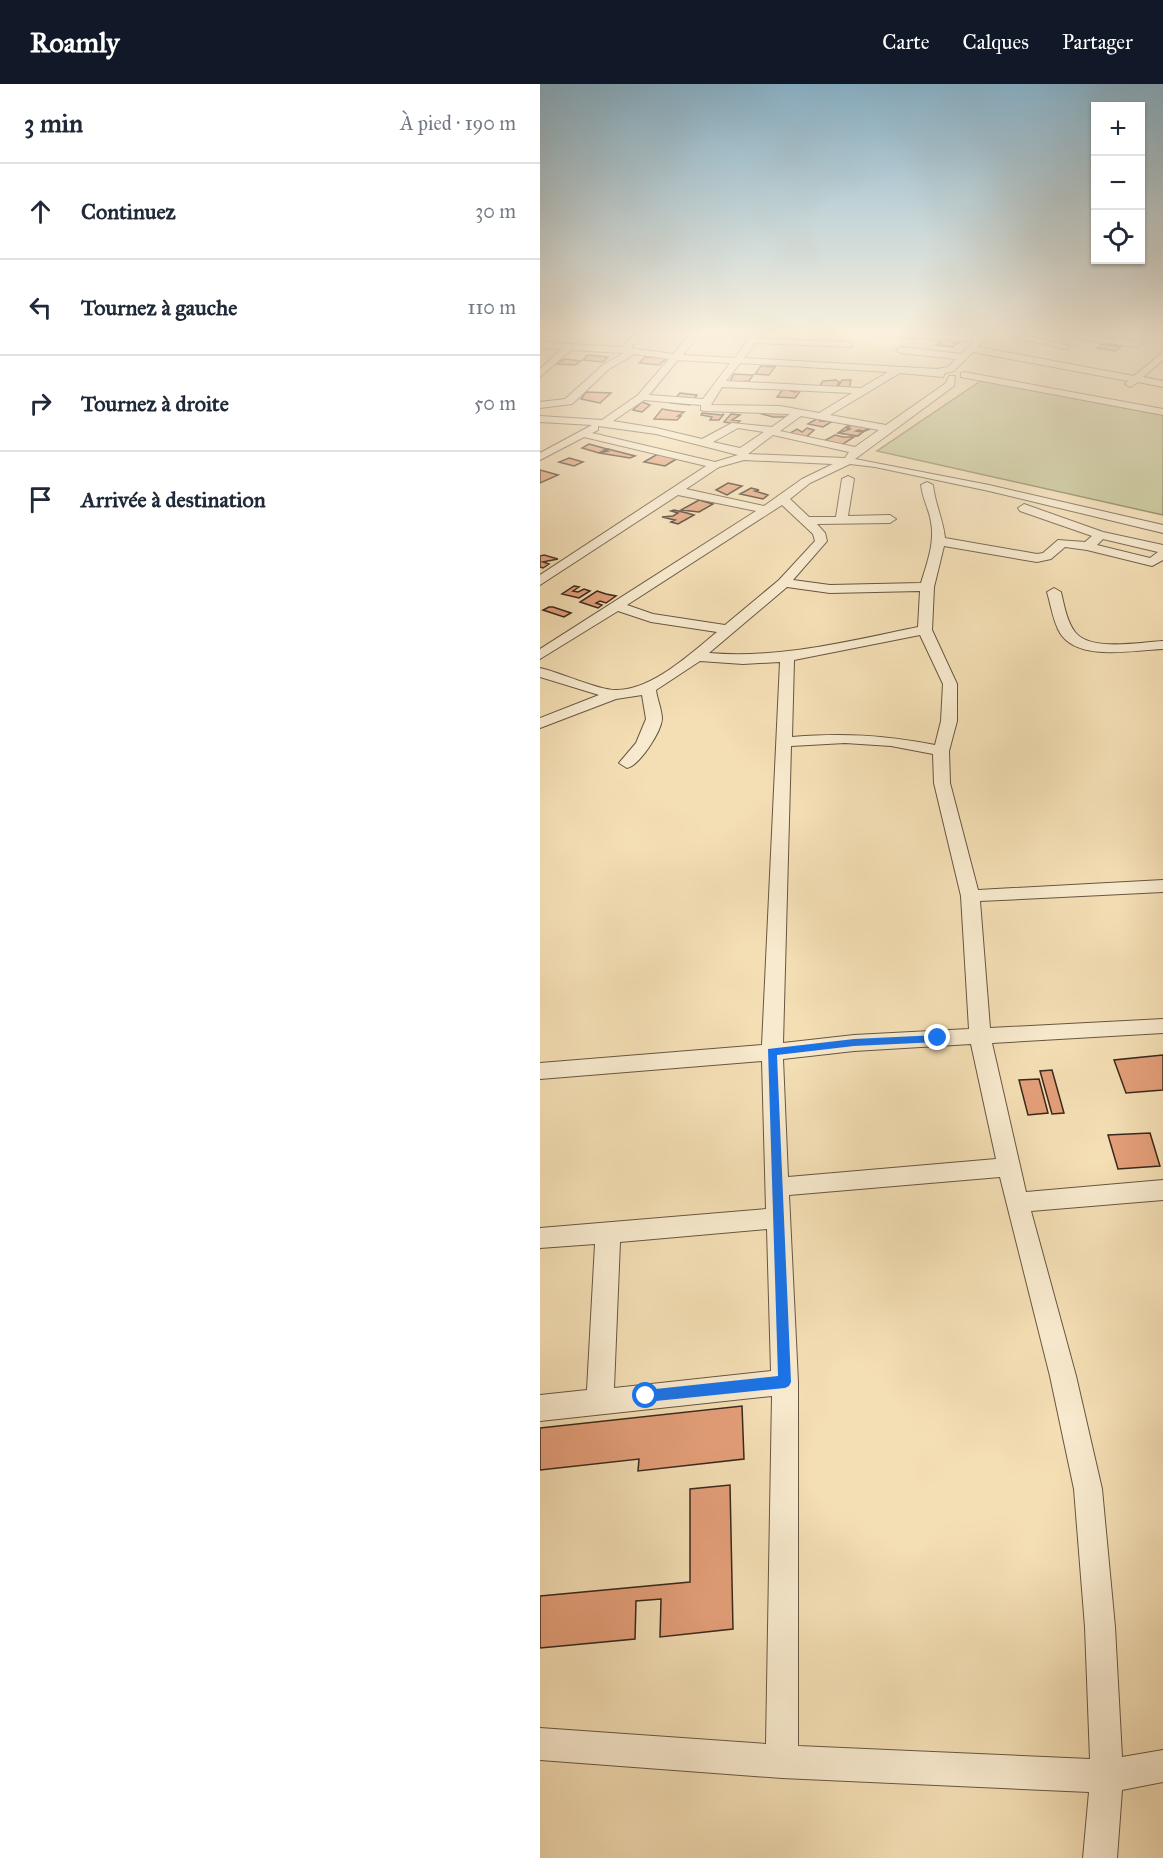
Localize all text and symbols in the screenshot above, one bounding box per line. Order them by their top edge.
text: Roamly [30,25,119,60]
text: Carte [882,29,929,55]
text: Calques [962,29,1029,55]
text: Partager [1062,29,1133,55]
map controls [1091,102,1145,264]
button: + [1091,102,1145,156]
text: 3 min [24,107,83,139]
text: À pied · 190 m [400,111,516,135]
button: − [1091,156,1145,210]
icon: ahead [24,195,57,228]
text: Continuez [81,198,176,225]
text: 30 m [475,199,516,223]
button: locate [1091,210,1145,264]
icon: left [24,291,57,324]
text: Tournez à gauche [81,294,237,321]
text: 110 m [468,295,516,319]
icon: right [24,387,57,420]
text: Tournez à droite [81,390,229,417]
text: 50 m [474,391,516,415]
icon: arrive [24,483,57,516]
text: Arrivée à destination [81,486,266,513]
route end [924,1024,950,1050]
route start [632,1382,658,1408]

